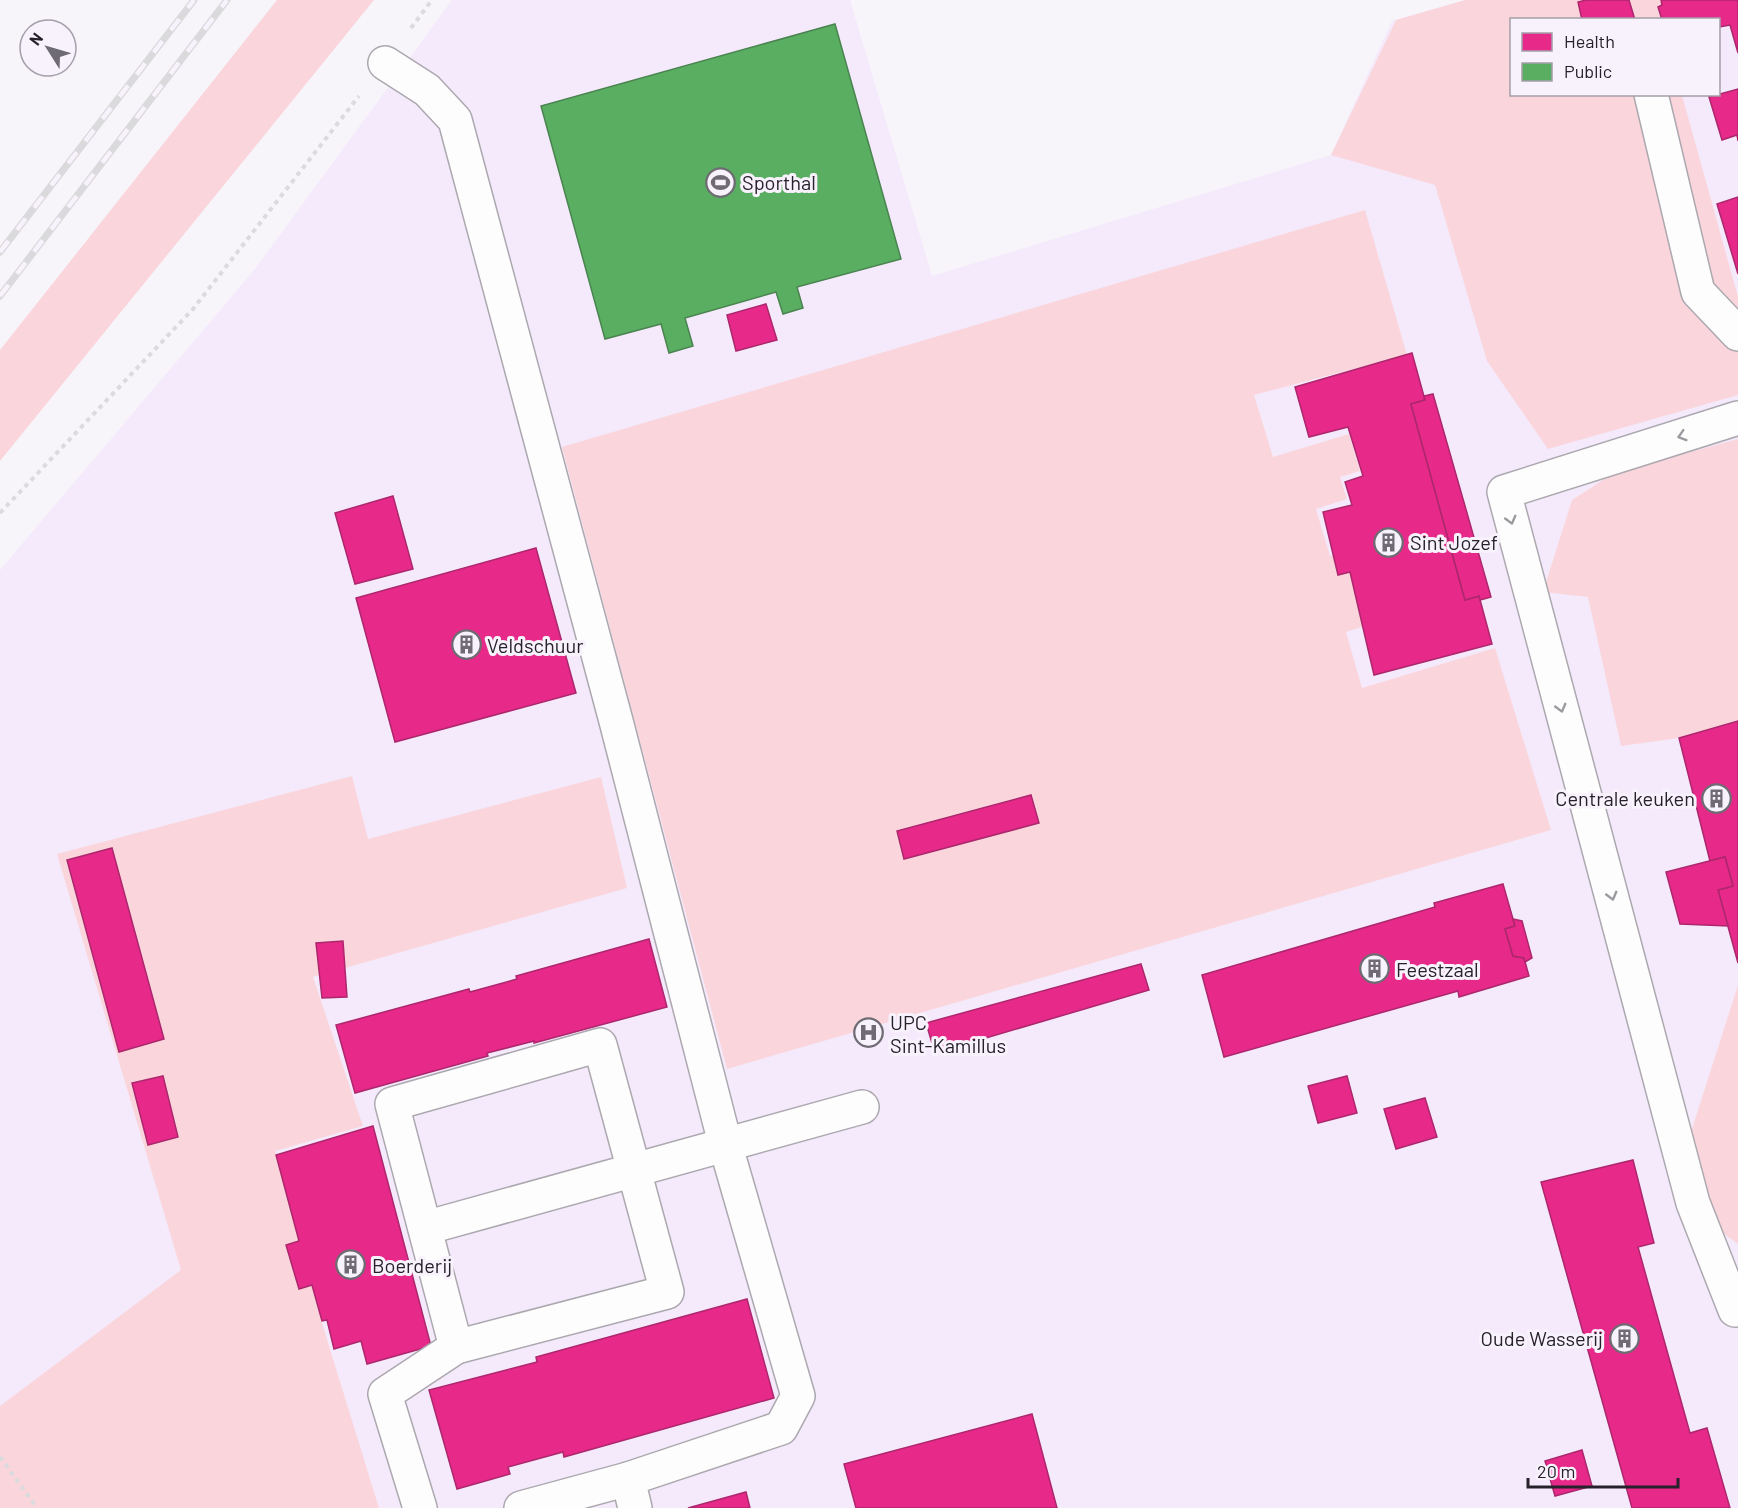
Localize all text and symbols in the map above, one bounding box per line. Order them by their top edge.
north arrow [18,18,78,78]
legend [1510,18,1720,96]
text: N [25,29,46,49]
text: Health [1564,30,1615,52]
text: Public [1564,60,1612,82]
sports icon: Sporthal [705,166,737,198]
place label: Sporthal [742,170,816,194]
one-way arrow [1677,429,1688,441]
one-way arrow [1504,514,1516,524]
building icon: Sint Jozef [1373,526,1405,558]
place label: Sint Jozef [1410,530,1498,554]
building icon: Veldschuur [450,629,482,661]
place label: Veldschuur [487,633,584,657]
one-way arrow [1554,703,1567,713]
building icon: Centrale keuken [1700,782,1732,814]
place label: Centrale keuken [1555,786,1695,810]
one-way arrow [1604,891,1617,901]
building icon: Feestzaal [1359,953,1391,985]
place label: Feestzaal [1396,957,1479,981]
place label: UPC Sint-Kamillus [890,1010,1006,1057]
hospital icon: UPC Sint-Kamillus [853,1017,885,1049]
building icon: Boerderij [335,1249,367,1281]
place label: Boerderij [372,1253,452,1277]
building icon: Oude Wasserij [1608,1322,1640,1354]
place label: Oude Wasserij [1481,1326,1603,1350]
scale bar [1528,1451,1678,1489]
text: 20 m [1537,1460,1575,1482]

